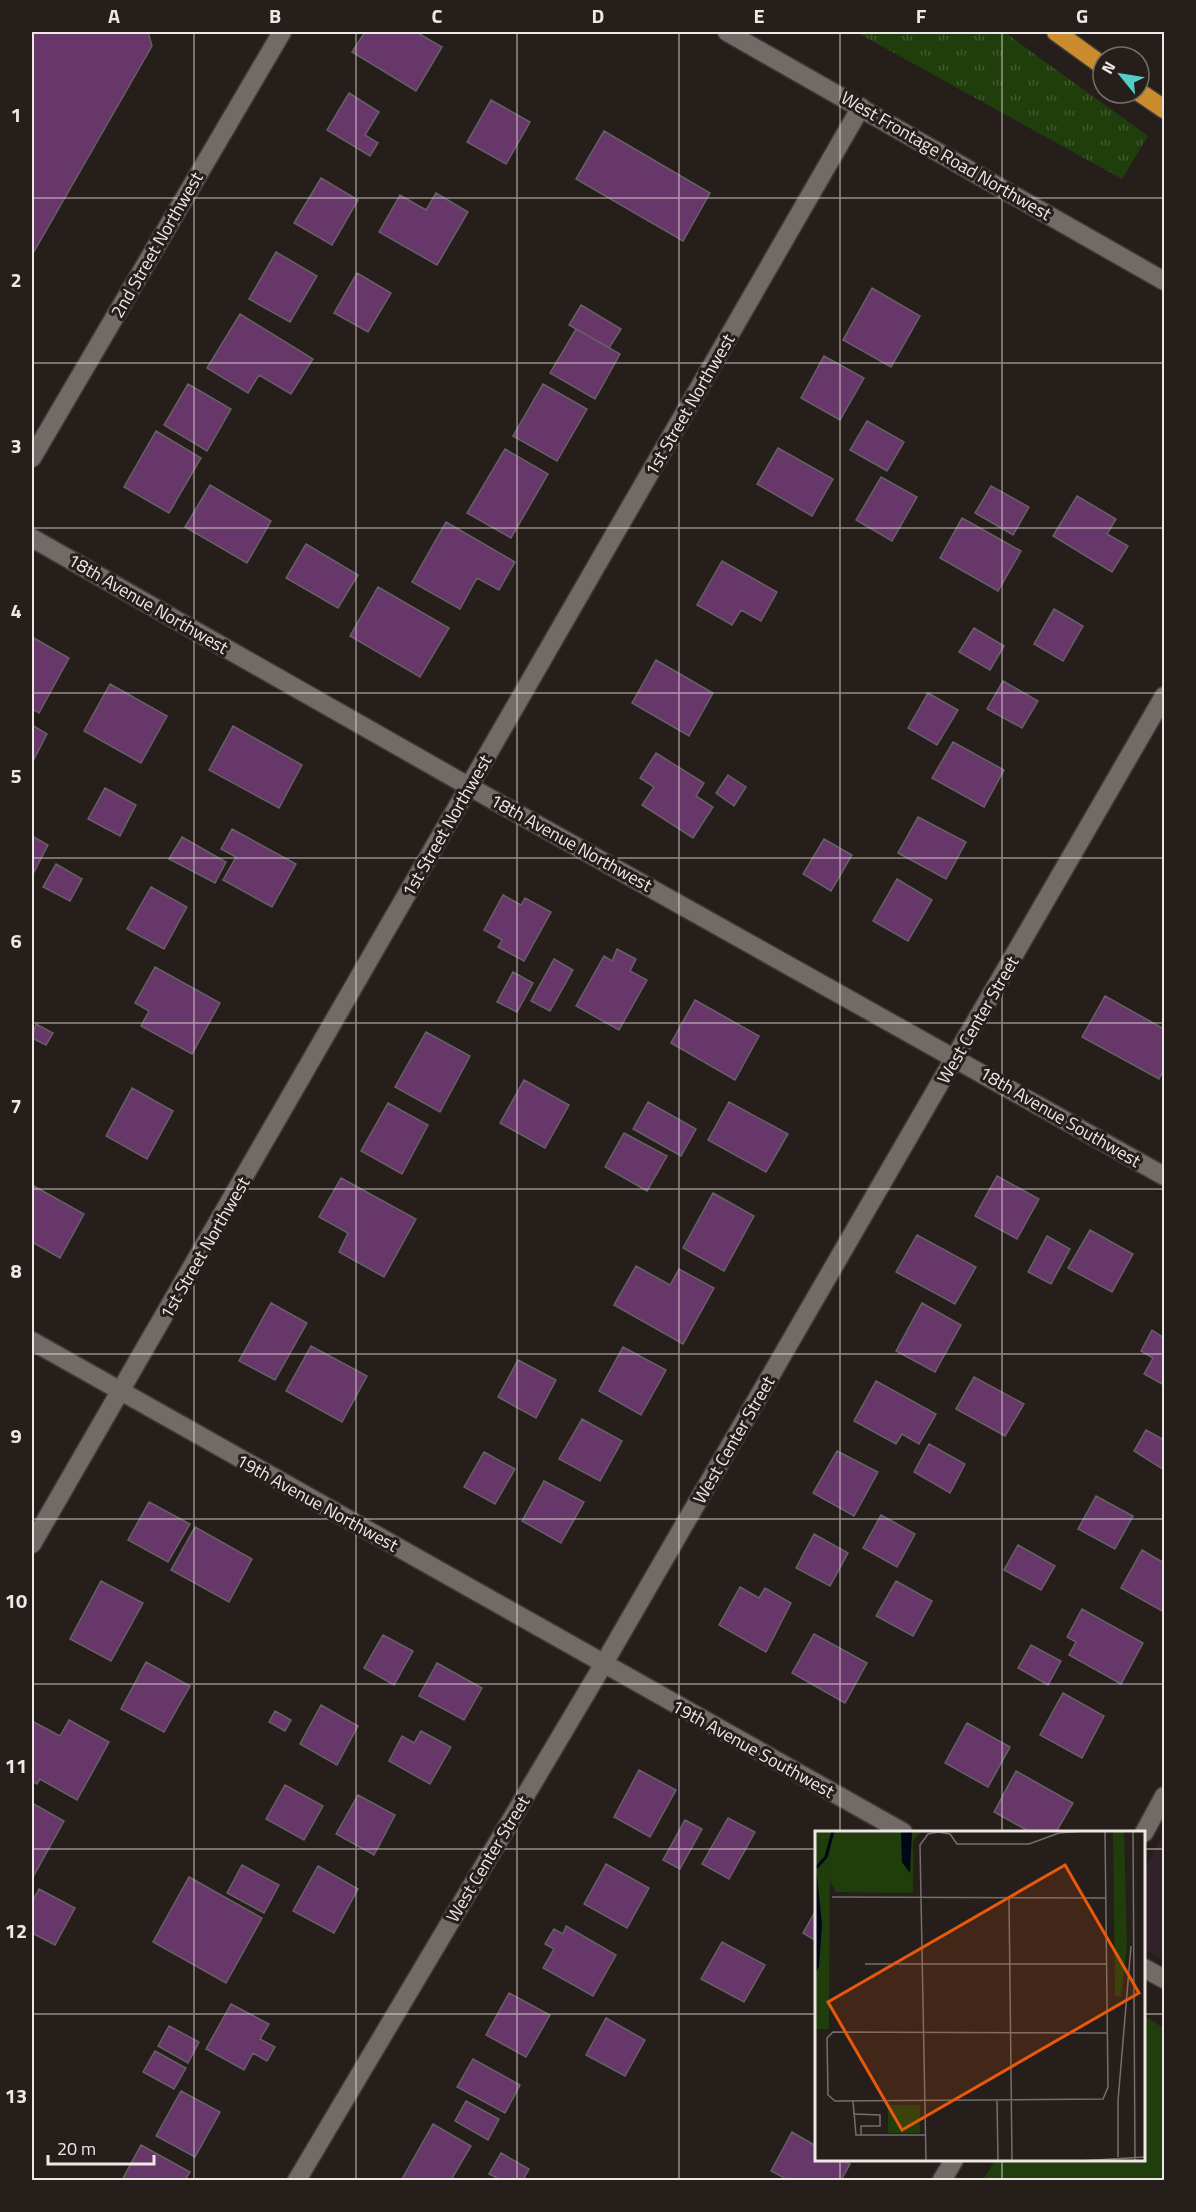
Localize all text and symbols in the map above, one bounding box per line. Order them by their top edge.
text: A [108,0,120,31]
text: B [269,0,281,31]
text: C [432,0,443,31]
text: D [592,0,604,31]
text: E [753,0,765,31]
text: F [916,0,927,31]
text: G [1076,0,1088,31]
north arrow [1091,45,1151,105]
text: N [1095,57,1121,78]
street label: West Frontage Road Northwest [836,84,1057,227]
text: 1 [10,99,22,130]
street label: 2nd Street Northwest [104,166,210,323]
text: 2 [10,264,22,295]
street label: 1st Street Northwest [638,328,742,481]
text: 3 [10,430,22,461]
street label: 18th Avenue Northwest [63,547,234,661]
text: 4 [10,595,22,626]
street label: 1st Street Northwest [395,749,499,902]
text: 5 [10,760,22,791]
street label: 18th Avenue Northwest [485,787,658,899]
text: 6 [10,925,22,956]
street label: West Center Street [930,950,1026,1089]
street label: 18th Avenue Southwest [974,1059,1147,1174]
text: 7 [10,1090,22,1121]
street label: 1st Street Northwest [153,1171,257,1324]
text: 8 [10,1255,22,1286]
street label: West Center Street [686,1370,782,1509]
text: 9 [10,1420,22,1451]
street label: 19th Avenue Northwest [231,1447,404,1559]
text: 10 [5,1585,27,1616]
street label: 19th Avenue Southwest [667,1693,840,1805]
text: 11 [5,1750,27,1781]
street label: West Center Street [439,1790,536,1927]
inset map [815,1831,1145,2161]
text: 12 [5,1915,27,1946]
text: 13 [5,2080,27,2111]
scale bar [48,2128,154,2166]
text: 20 m [57,2135,96,2162]

